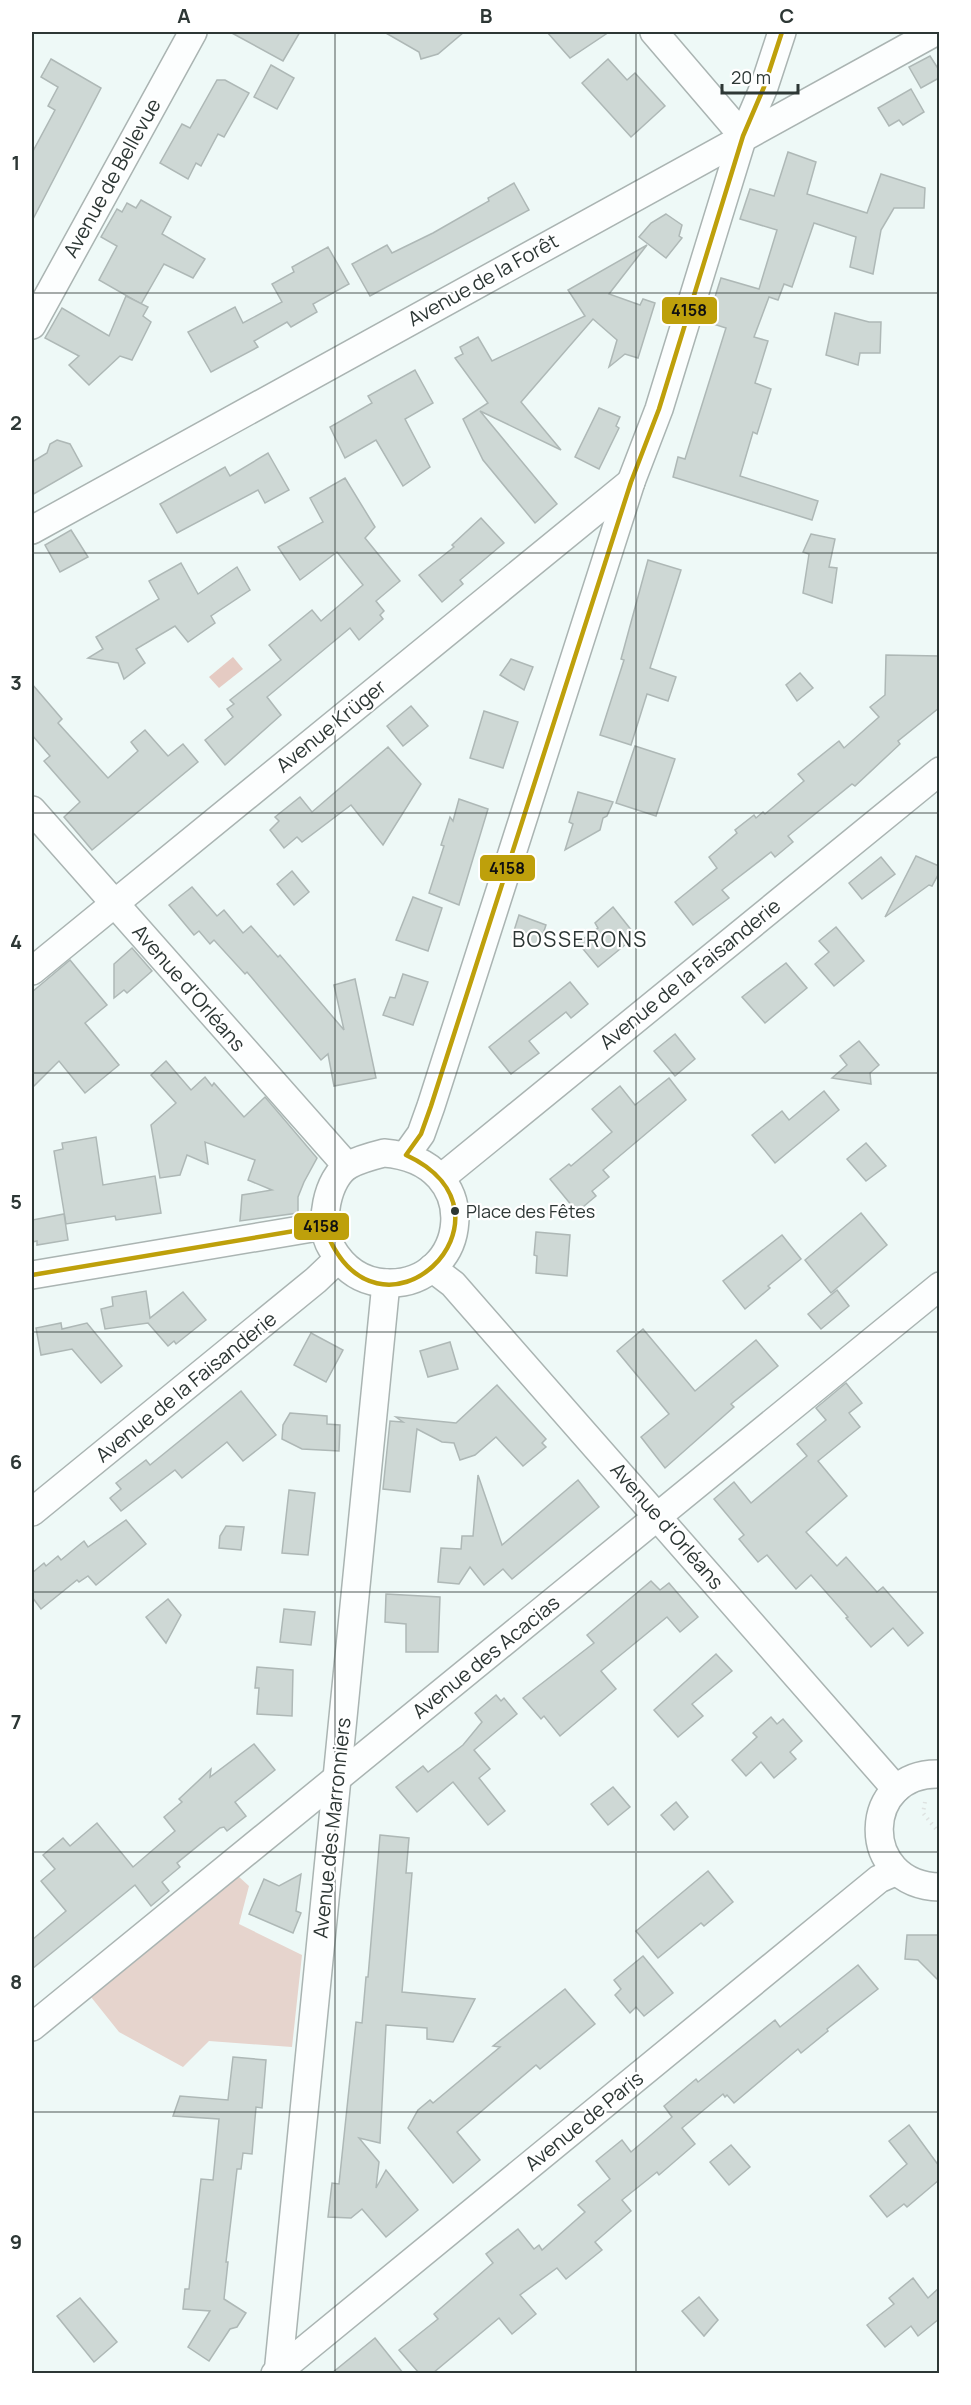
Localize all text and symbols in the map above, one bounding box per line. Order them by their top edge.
text: A [177,2,191,29]
text: B [480,2,493,29]
text: C [780,2,794,29]
scale bar [722,57,798,95]
text: 20 m [731,65,771,89]
street label: Avenue de Bellevue [57,93,167,262]
text: 1 [12,149,20,176]
street label: Avenue de la Forêt [403,227,563,332]
line badge: 4158 [661,296,718,325]
text: 4158 [671,299,707,321]
text: 2 [10,409,22,436]
text: 3 [10,669,22,696]
street label: Avenue Krüger [270,673,391,778]
line badge: 4158 [479,854,536,882]
text: 4158 [489,857,525,879]
street label: Avenue de la Faisanderie [593,892,786,1055]
street label: Avenue d'Orléans [127,918,252,1057]
district label: BOSSERONS [512,925,648,953]
text: 4 [10,928,22,955]
text: 5 [10,1188,22,1215]
place label: Place des Fêtes [466,1199,595,1223]
marker: Place des Fêtes [449,1205,461,1217]
line badge: 4158 [293,1212,350,1241]
text: 4158 [303,1215,339,1237]
street label: Avenue de la Faisanderie [89,1305,282,1468]
text: 6 [10,1448,22,1475]
street label: Avenue d'Orléans [605,1456,730,1595]
street label: Avenue des Acacias [406,1589,565,1724]
text: 7 [11,1708,21,1735]
street label: Avenue des Marronniers [306,1716,357,1940]
text: 8 [10,1968,22,1995]
street label: Avenue de Paris [519,2064,649,2177]
text: 9 [10,2228,22,2255]

